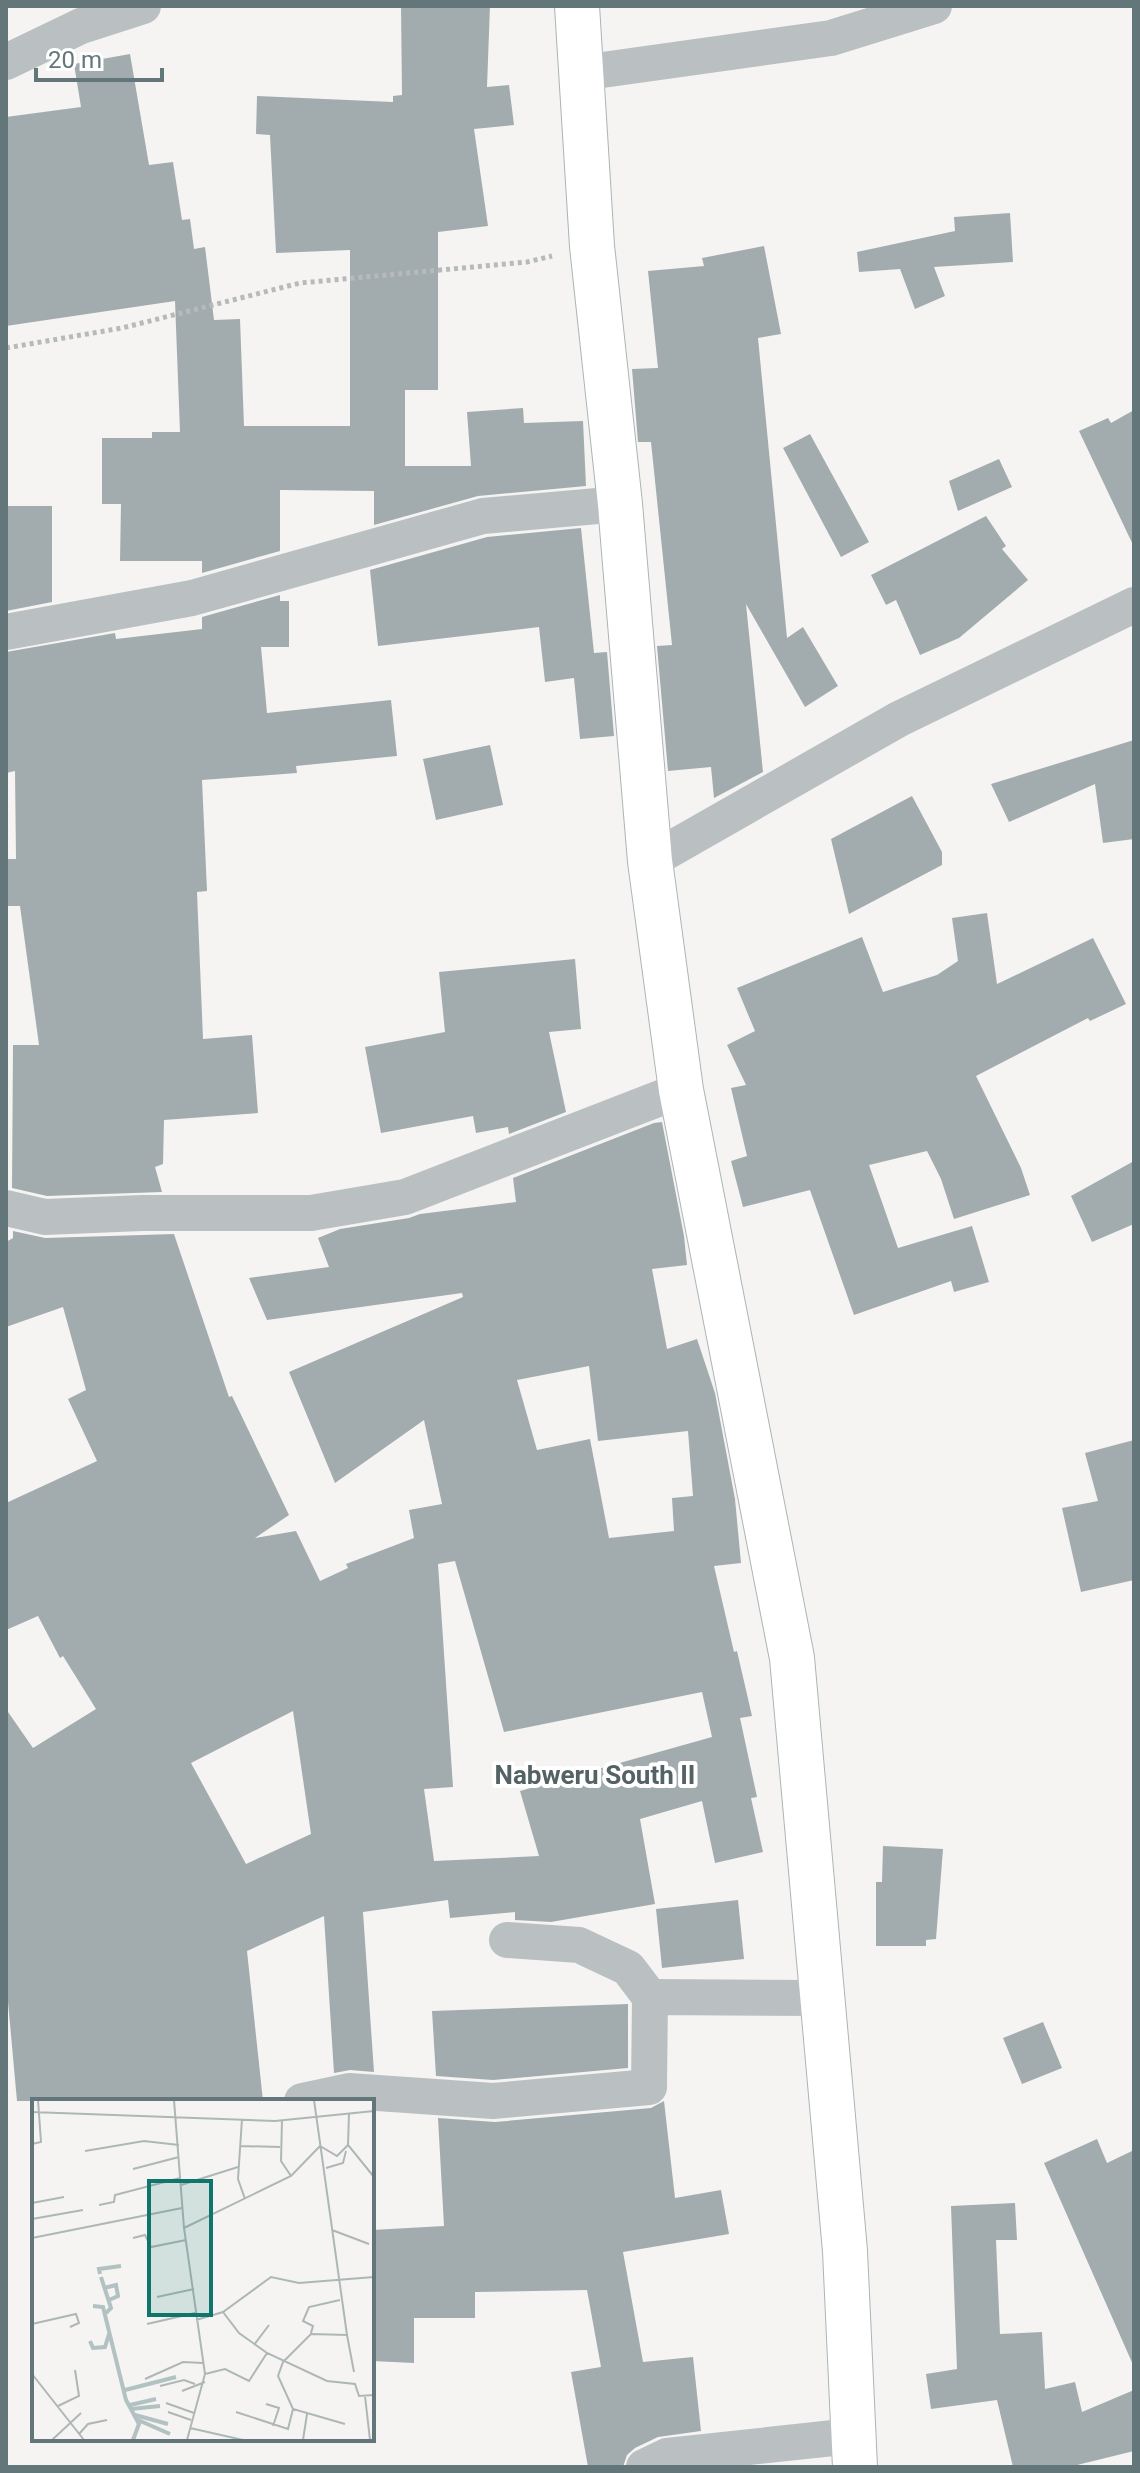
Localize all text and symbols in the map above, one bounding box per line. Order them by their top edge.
scale bar [36,32,162,82]
text: 20 m [48,46,102,74]
district label: Nabweru South II [495,1760,695,1790]
inset map [32,2099,374,2441]

